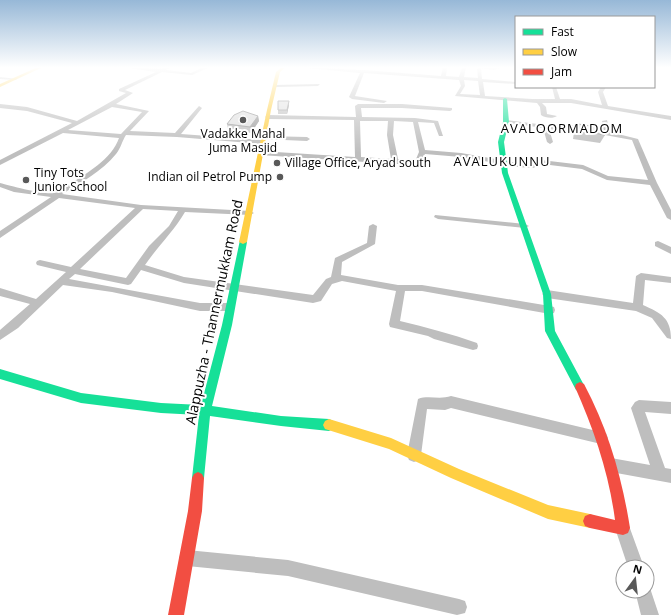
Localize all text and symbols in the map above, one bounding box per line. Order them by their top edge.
legend [515,16,655,88]
text: Fast [551,23,574,40]
text: Slow [551,43,578,60]
text: Jam [550,63,572,80]
marker: Vadakke Mahal Juma Masjid [238,115,248,125]
district label: AVALOORMADOM [501,119,623,137]
place label: Vadakke Mahal Juma Masjid [201,125,285,156]
district label: AVALUKUNNU [454,152,550,170]
place label: Village Office, Aryad south [285,154,431,171]
marker: Village Office, Aryad south [272,158,282,168]
place label: Tiny Tots Junior School [33,164,107,195]
place label: Indian oil Petrol Pump [148,168,272,185]
marker: Indian oil Petrol Pump [275,172,285,182]
marker: Tiny Tots Junior School [21,175,31,185]
street label: Alappuzha - Thannermukkam Road [180,198,247,426]
north arrow [615,559,655,599]
text: N [631,560,644,577]

